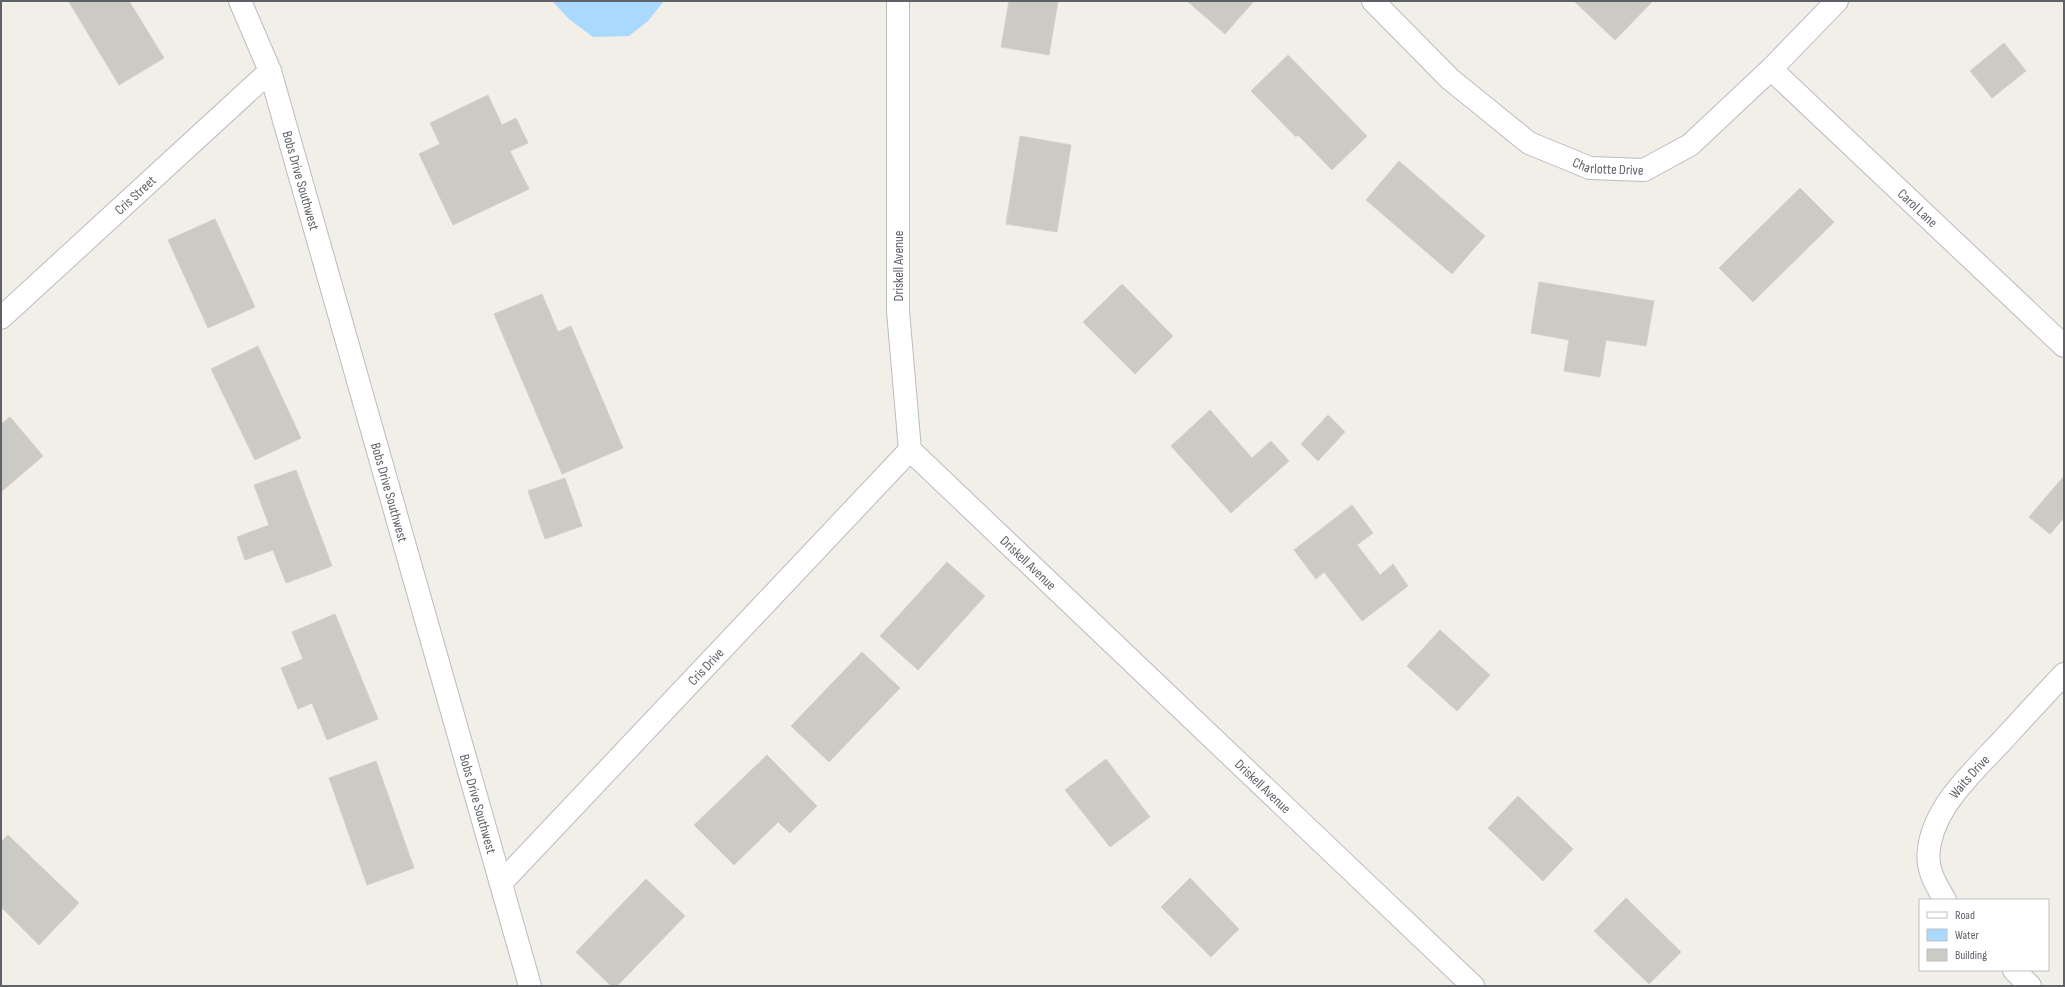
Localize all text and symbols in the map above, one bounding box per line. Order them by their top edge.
street label: Bobs Drive Southwest [279,129,323,232]
street label: Charlotte Drive [1570,153,1644,178]
street label: Cris Street [111,172,159,218]
street label: Carol Lane [1894,185,1941,231]
street label: Driskell Avenue [890,231,907,301]
street label: Bobs Drive Southwest [367,441,412,544]
street label: Driskell Avenue [997,532,1060,593]
street label: Cris Drive [684,644,727,689]
street label: Waits Drive [1945,751,1993,802]
street label: Bobs Drive Southwest [456,752,500,855]
street label: Driskell Avenue [1231,755,1295,817]
legend [1919,899,2049,971]
text: Road [1955,908,1975,923]
text: Water [1955,928,1979,943]
text: Building [1955,948,1987,963]

